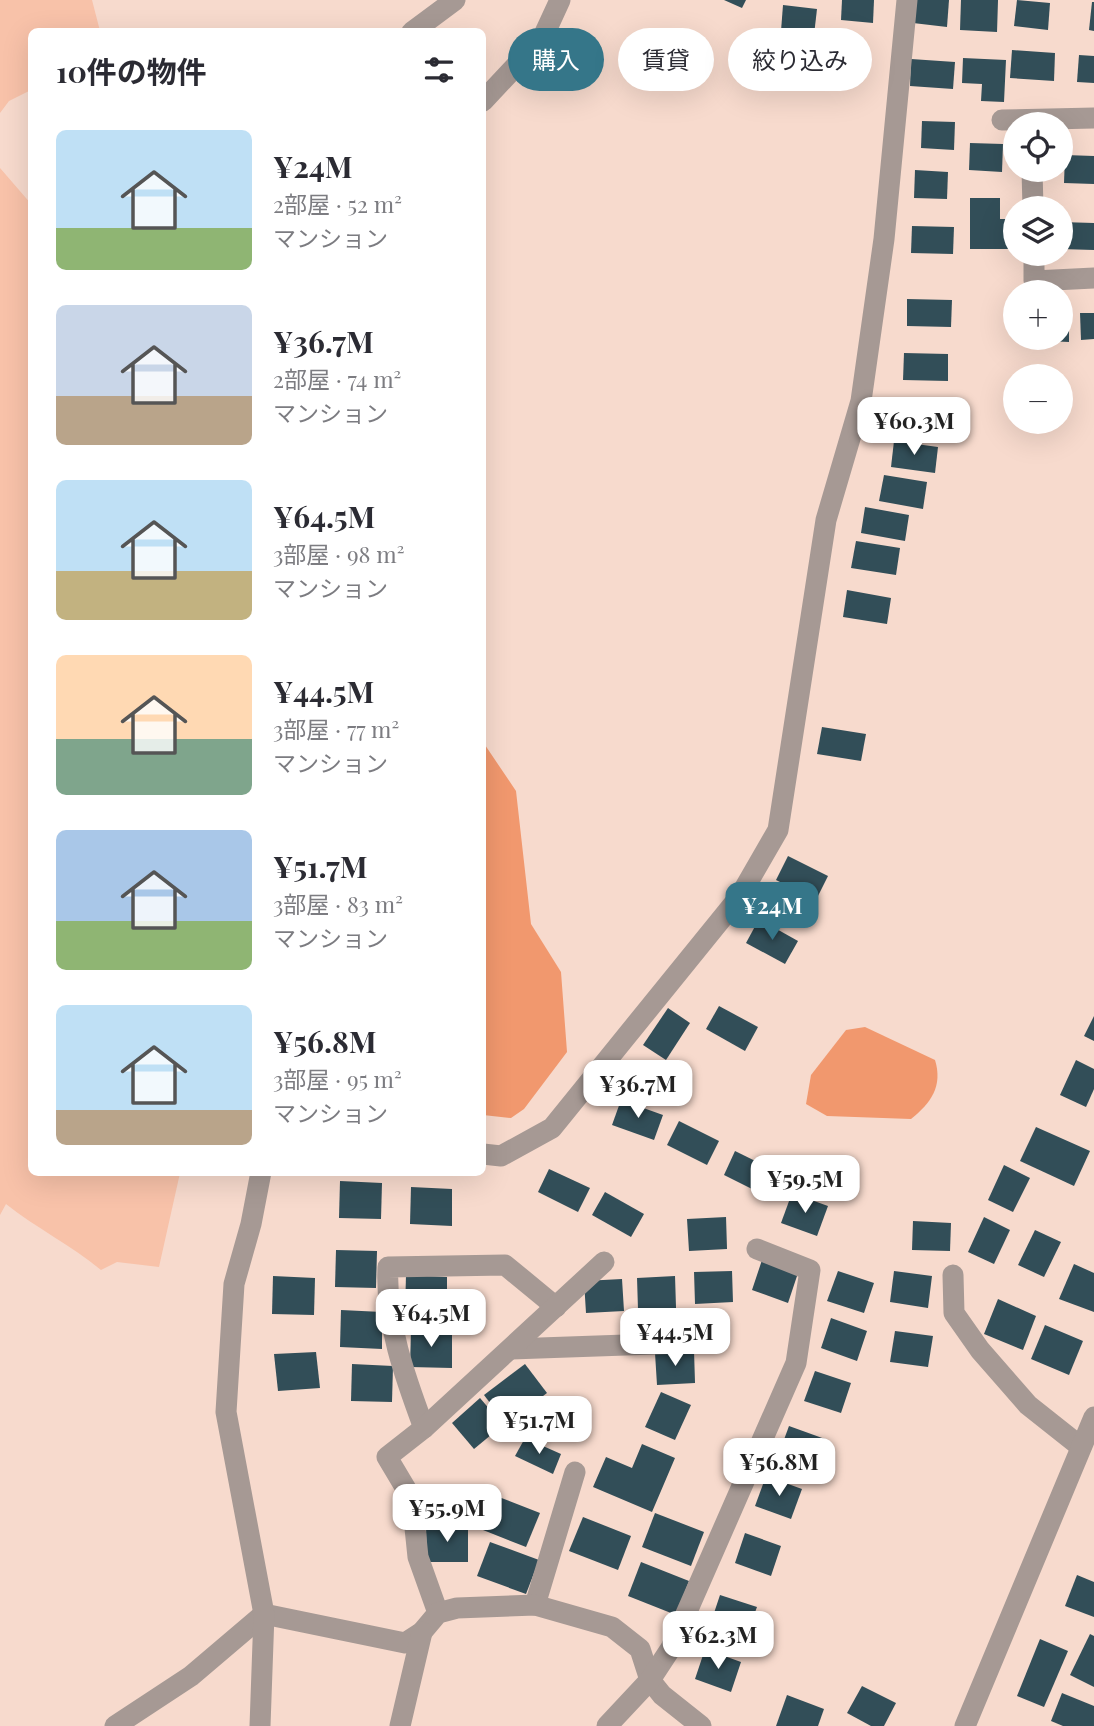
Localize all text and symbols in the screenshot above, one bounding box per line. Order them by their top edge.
chip: 購入 [508,28,604,91]
chip: 賃貸 [618,28,714,91]
chip: 絞り込み [728,28,872,91]
text: 10件の物件 [56,51,207,91]
icon: filters [420,51,458,89]
map controls [1003,112,1073,434]
button: locate [1003,112,1073,182]
text: ¥24M [273,146,353,186]
icon: home [112,158,196,242]
text: 2部屋 · 52 m² [273,188,402,219]
button: layers [1003,196,1073,266]
text: マンション [273,222,388,253]
button: + [1003,280,1073,350]
text: ¥36.7M [273,321,374,361]
icon: home [112,333,196,417]
text: 2部屋 · 74 m² [273,363,401,394]
button: − [1003,364,1073,434]
text: マンション [273,397,388,428]
pin: ¥60.3M [857,398,971,457]
text: ¥60.3M [873,404,955,435]
text: ¥64.5M [273,496,375,536]
icon: home [112,508,196,592]
text: 3部屋 · 98 m² [273,538,405,569]
text: マンション [273,572,388,603]
text: ¥44.5M [273,671,374,711]
icon: home [112,683,196,767]
text: 3部屋 · 77 m² [273,713,399,744]
text: マンション [273,747,388,778]
text: ¥51.7M [273,846,368,886]
icon: home [112,858,196,942]
pin: ¥24M [731,883,813,942]
text: 3部屋 · 83 m² [273,888,403,919]
text: ¥24M [741,889,803,920]
text: マンション [273,922,388,953]
text: ¥56.8M [273,1021,377,1061]
icon: home [112,1033,196,1117]
pin: ¥36.7M [581,1060,695,1120]
text: 3部屋 · 95 m² [273,1063,402,1094]
text: ¥36.7M [599,1067,677,1098]
text: マンション [273,1097,388,1128]
pin: ¥59.5M [748,1156,862,1215]
text: ¥59.5M [767,1162,843,1193]
pin: ¥64.5M [374,1290,488,1349]
text: ¥64.5M [392,1296,470,1327]
pin: ¥44.5M [618,1308,732,1368]
text: ¥44.5M [636,1315,714,1346]
pin: ¥51.7M [482,1396,596,1456]
text: ¥51.7M [503,1403,575,1434]
pin: ¥56.8M [722,1438,836,1498]
text: ¥56.8M [739,1445,819,1476]
pin: ¥55.9M [390,1484,504,1544]
text: ¥55.9M [409,1491,485,1522]
pin: ¥62.3M [661,1612,775,1671]
text: ¥62.3M [679,1618,757,1649]

